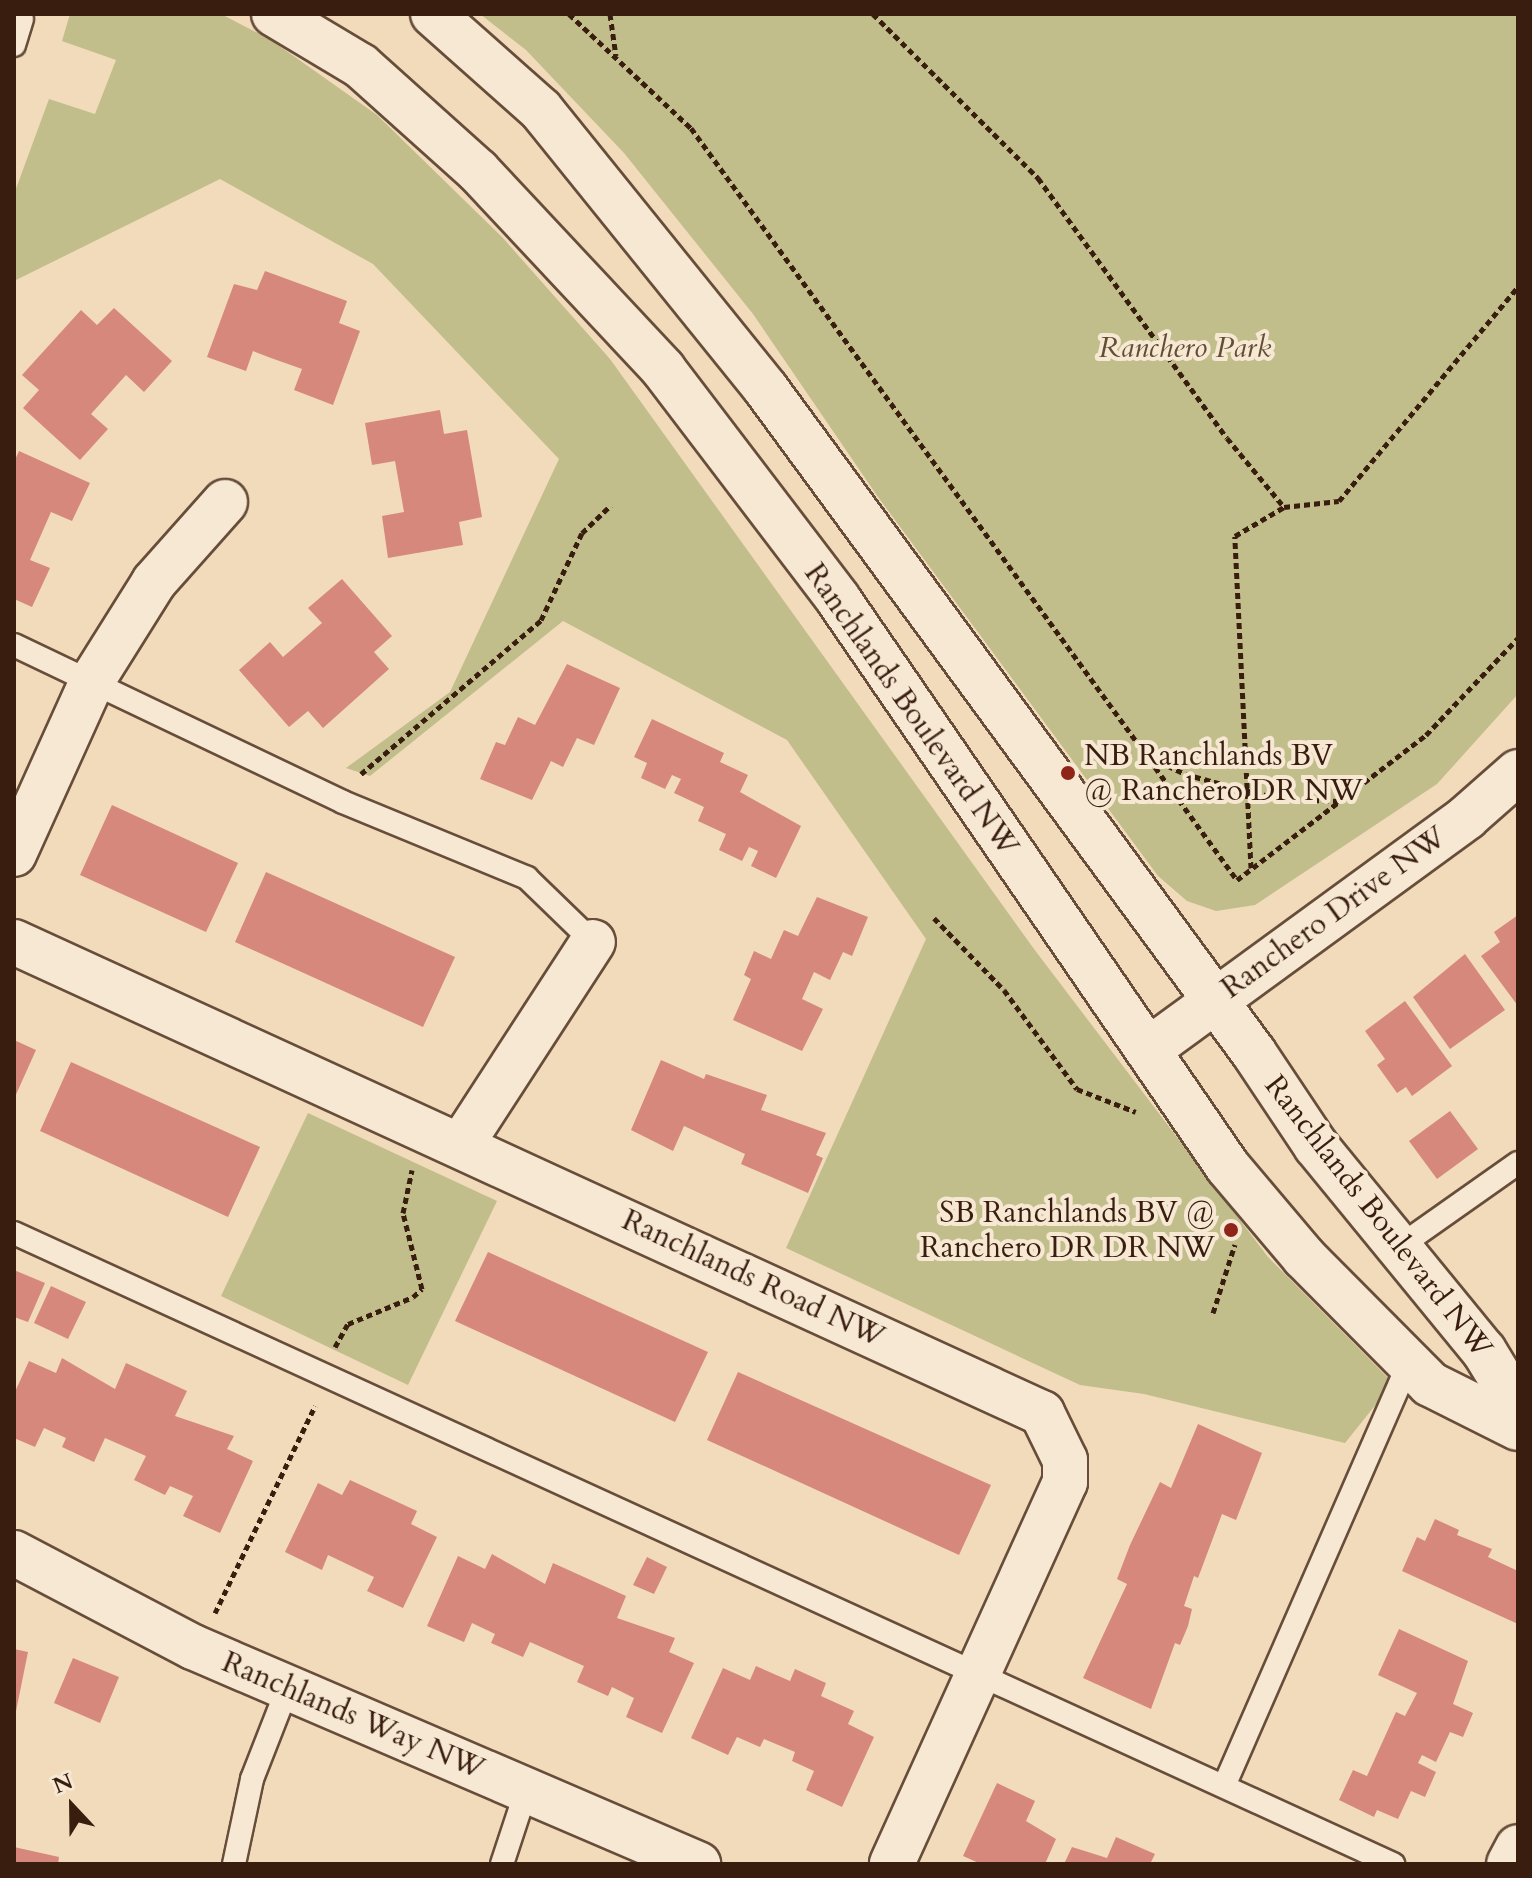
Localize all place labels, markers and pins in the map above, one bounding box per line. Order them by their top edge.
place label: NB Ranchlands BV @ Ranchero DR NW [1084,738,1363,808]
marker: NB Ranchlands BV @ Ranchero DR NW [1059,764,1077,782]
place label: SB Ranchlands BV @ Ranchero DR DR NW [920,1195,1215,1266]
marker: SB Ranchlands BV @ Ranchero DR DR NW [1222,1221,1240,1239]

